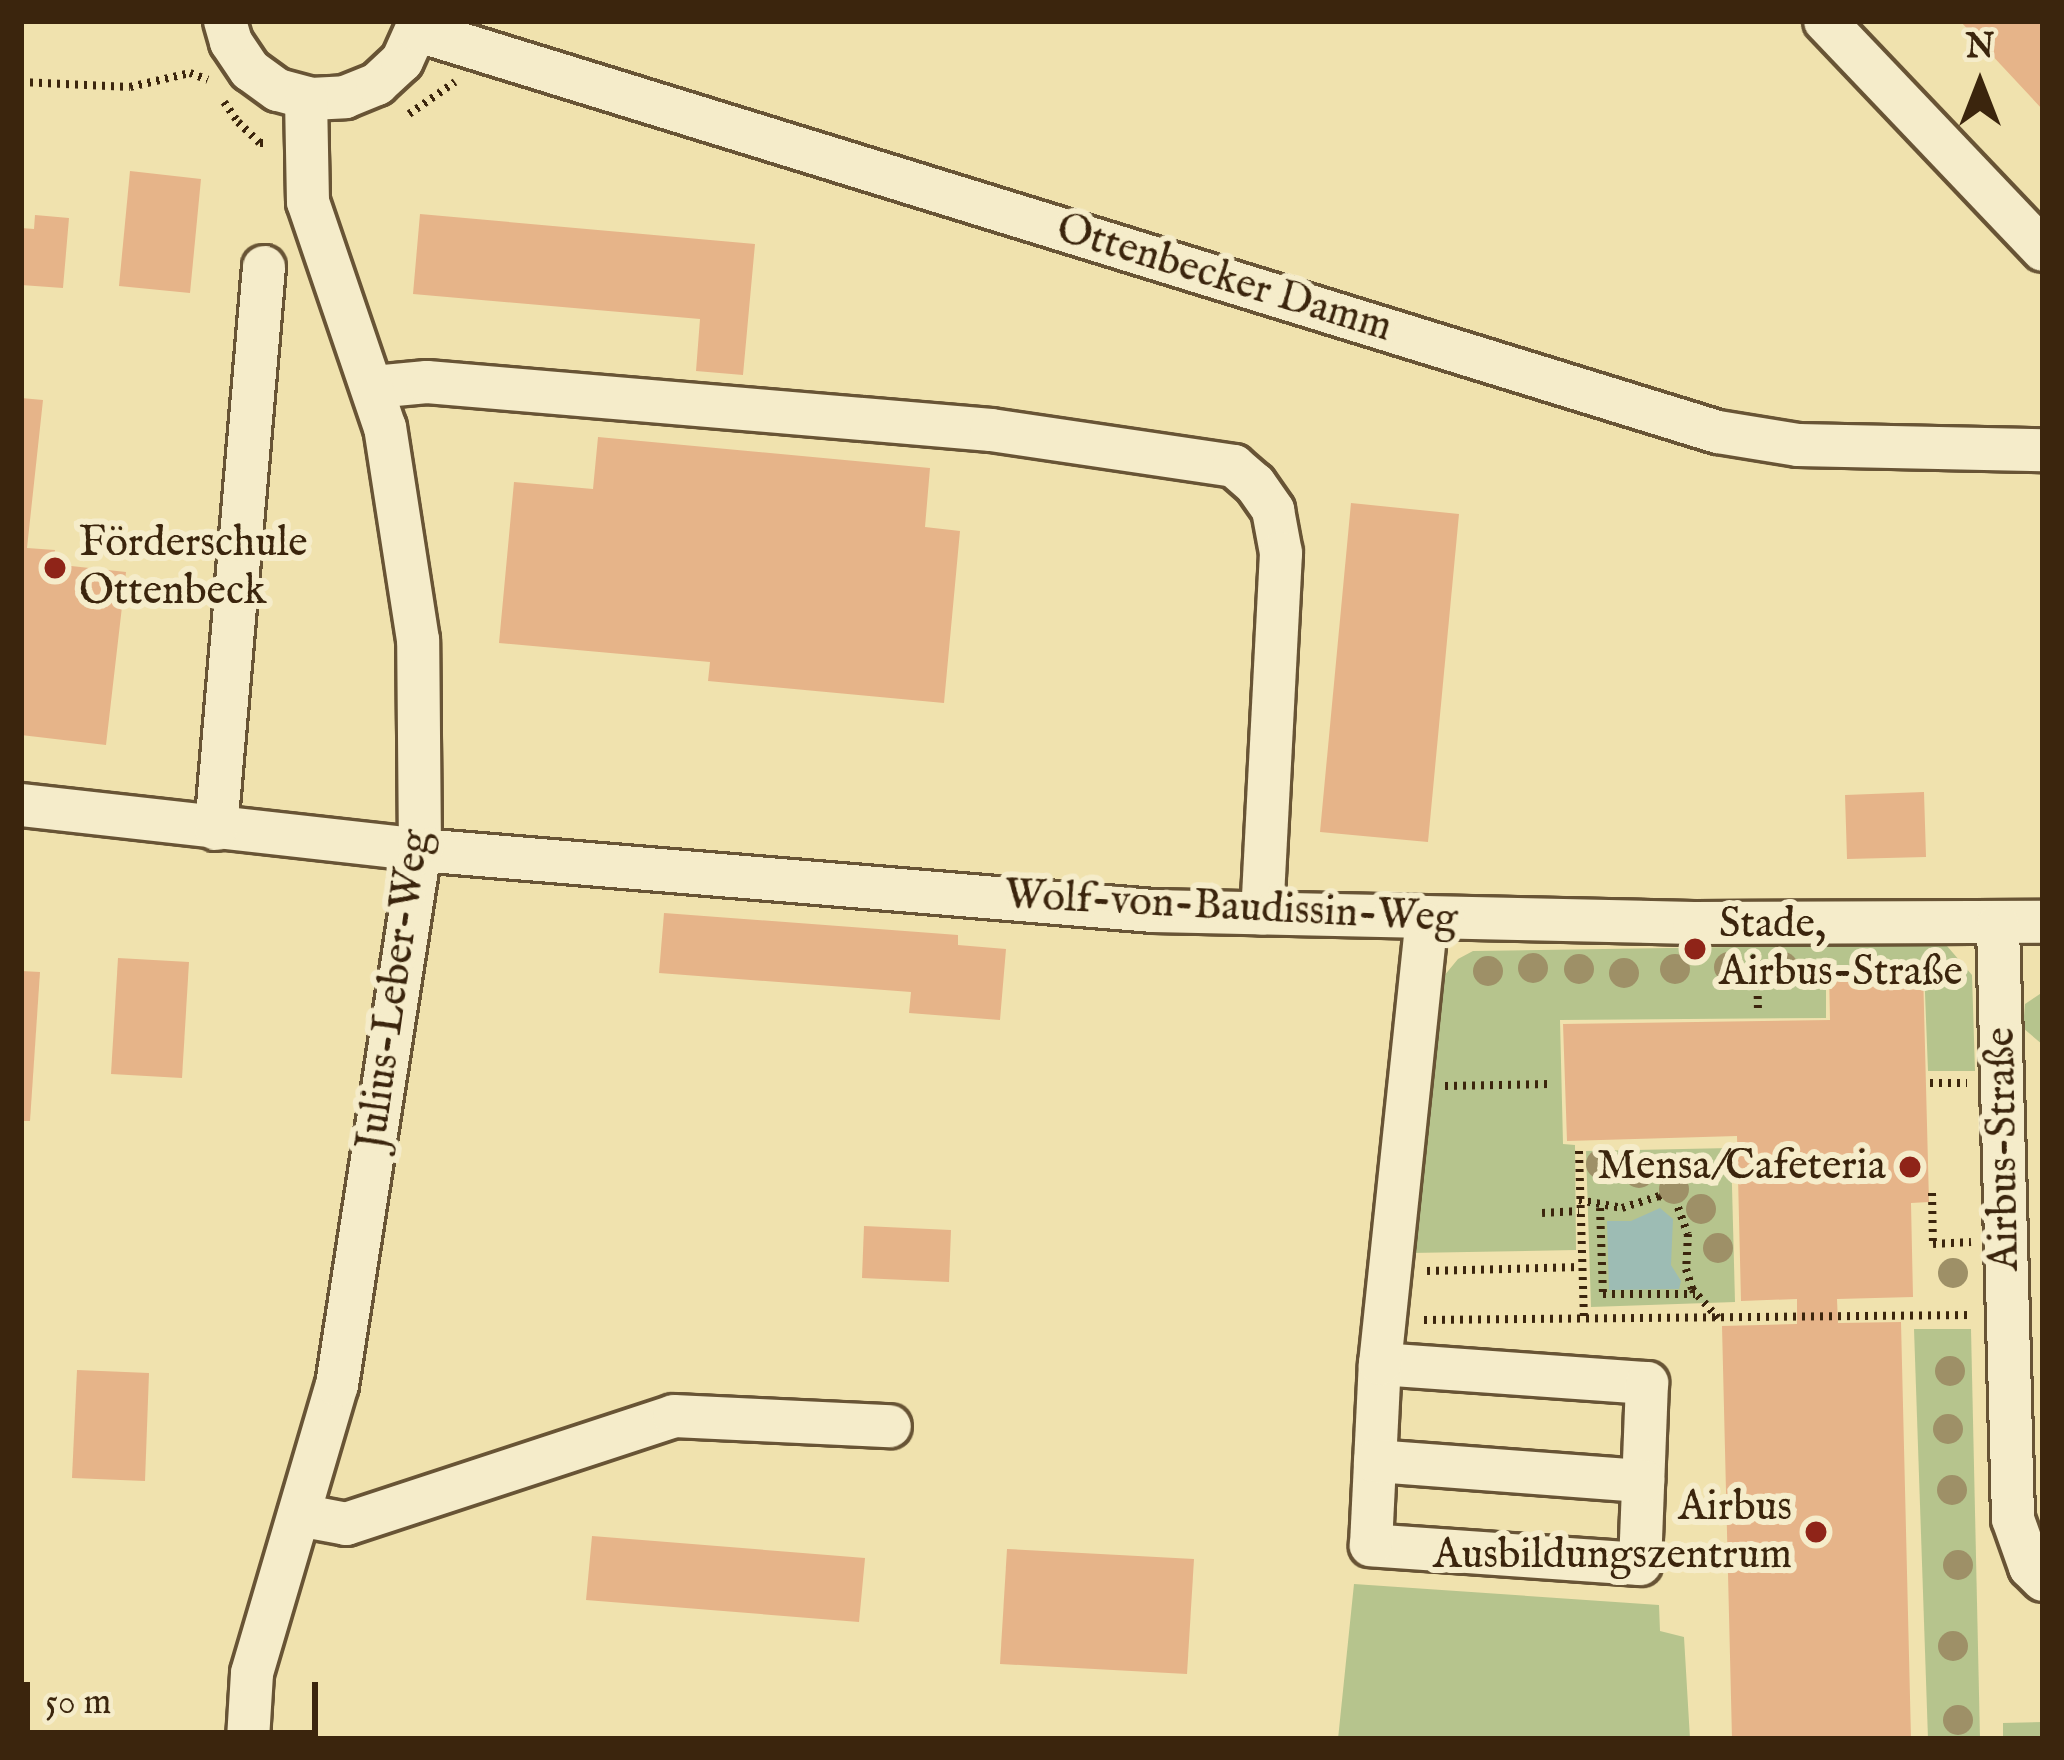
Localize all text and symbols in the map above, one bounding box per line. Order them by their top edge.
north arrow [1920,24,2040,144]
text: N [1966,27,1994,69]
street label: Ottenbecker Damm [1050,204,1398,354]
place label: Förderschule Ottenbeck [79,519,308,618]
marker: Förderschule Ottenbeck [42,555,68,581]
street label: Julius-Leber-Weg [348,827,442,1153]
street label: Wolf-von-Baudissin-Weg [1003,871,1459,945]
place label: Stade, Airbus-Straße [1719,900,1963,998]
marker: Stade, Airbus-Straße [1682,936,1708,962]
street label: Airbus-Straße [1977,1027,2031,1271]
place label: Mensa/Cafeteria [1597,1142,1886,1192]
marker: Mensa/Cafeteria [1897,1154,1923,1180]
place label: Airbus Ausbildungszentrum [1433,1483,1792,1582]
marker: Airbus Ausbildungszentrum [1803,1519,1829,1545]
scale bar [30,1658,324,1732]
text: 50 m [45,1680,111,1726]

